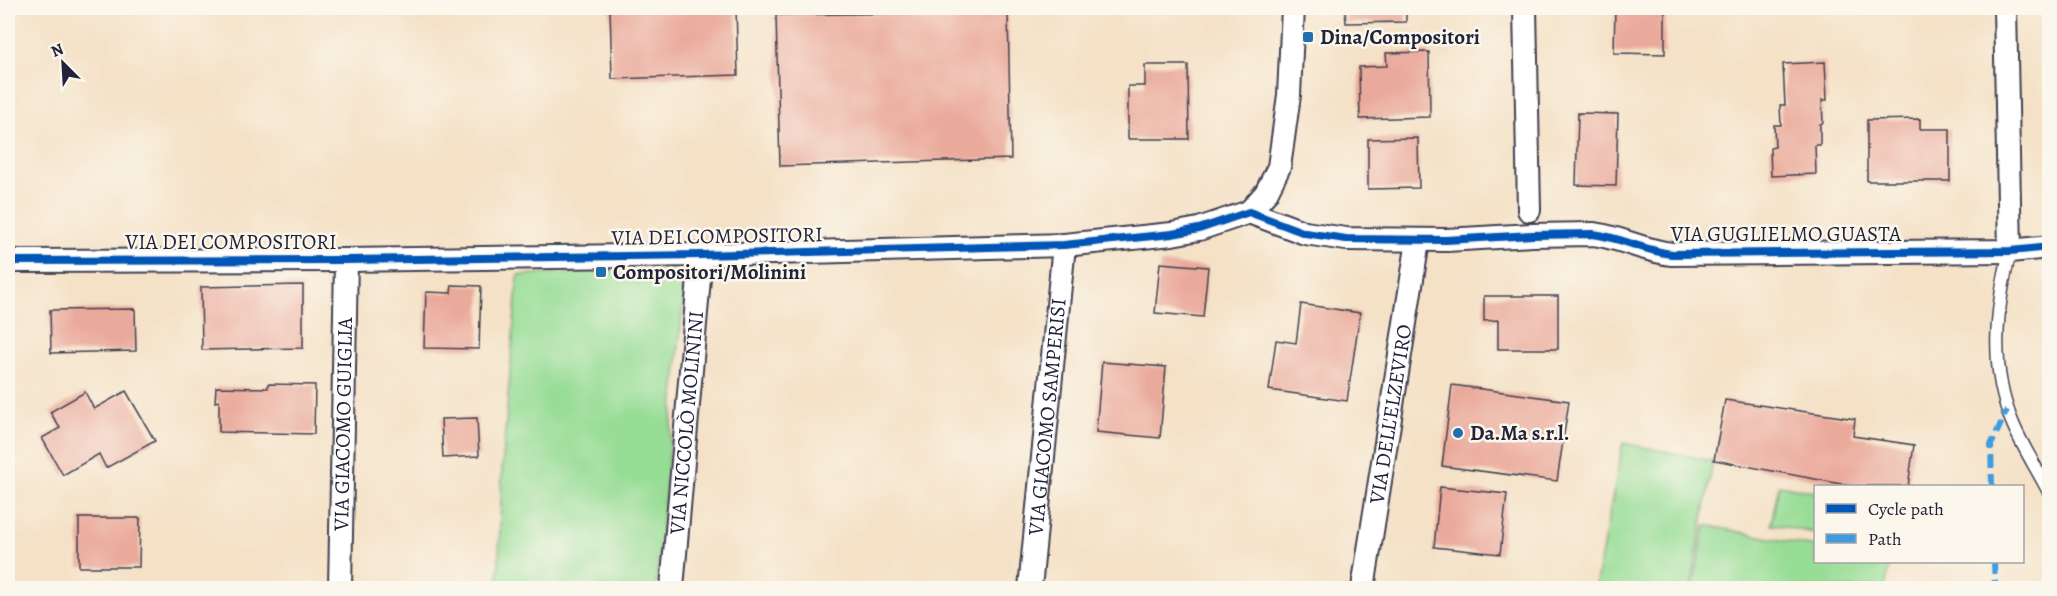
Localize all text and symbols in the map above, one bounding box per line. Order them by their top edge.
place label: Dina/Compositori [1320,23,1480,51]
marker: Dina/Compositori [1301,30,1315,44]
north arrow [33,33,93,93]
text: N [48,38,67,63]
street label: VIA DEI COMPOSITORI [610,220,823,252]
street label: VIA GUGLIELMO GUASTA [1670,220,1902,248]
street label: VIA DEI COMPOSITORI [124,228,337,256]
place label: Compositori/Molinini [613,258,806,286]
marker: Compositori/Molinini [594,265,608,279]
street label: VIA GIACOMO SAMPERISI [1021,297,1073,538]
street label: VIA NICCOLÒ MOLININI [663,310,710,537]
street label: VIA GIACOMO GUIGLIA [327,316,359,532]
street label: VIA DELL'ELZEVIRO [1362,322,1419,507]
place label: Da.Ma s.r.l. [1470,419,1569,447]
marker: Da.Ma s.r.l. [1451,426,1465,440]
legend [1814,485,2024,563]
text: Cycle path [1868,497,1944,521]
text: Path [1868,527,1902,551]

